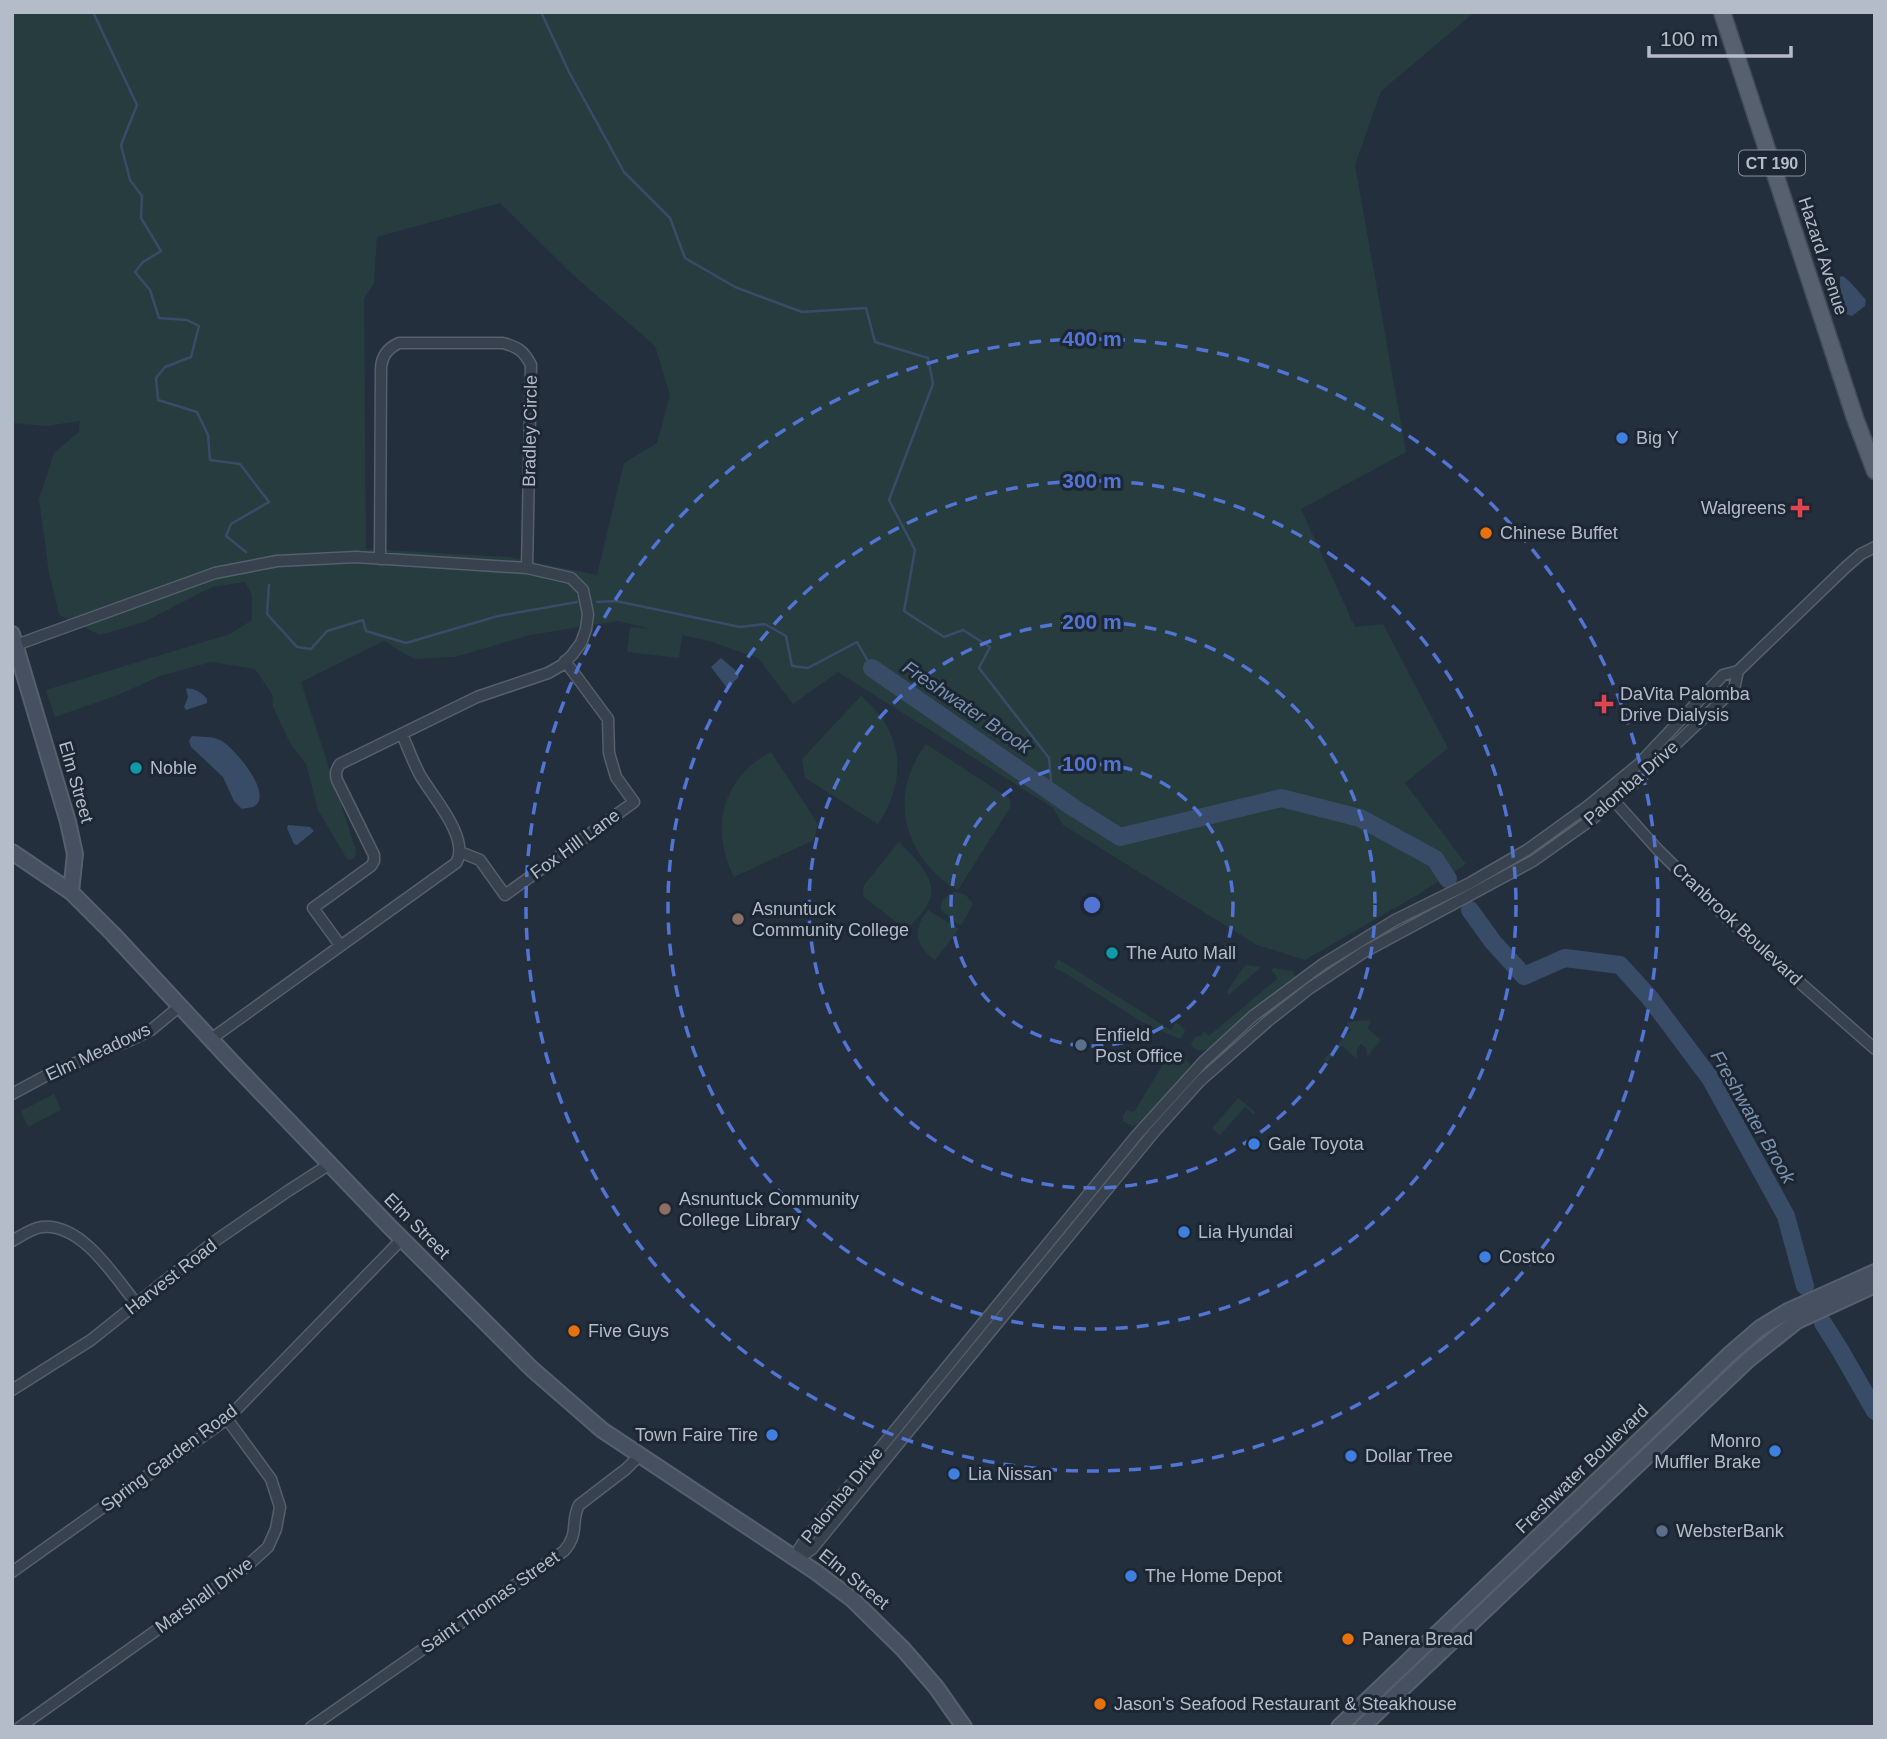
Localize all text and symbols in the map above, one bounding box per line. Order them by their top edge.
scale bar [1649,14,1791,58]
text: 100 m [1660,27,1718,50]
road number: CT 190 [1739,150,1805,176]
street label: Hazard Avenue [1795,195,1851,317]
text: 400 m [1062,327,1122,350]
street label: Bradley Circle [519,375,541,487]
place label: Big Y [1636,428,1679,448]
marker: Big Y [1614,430,1630,446]
text: 300 m [1062,469,1122,492]
place label: Walgreens [1701,498,1786,518]
marker: Walgreens [1792,500,1808,516]
place label: Chinese Buffet [1500,523,1618,543]
marker: Chinese Buffet [1478,525,1494,541]
text: 200 m [1062,610,1122,633]
water label: Freshwater Brook [899,656,1036,758]
place label: DaVita Palomba Drive Dialysis [1620,684,1751,725]
marker: DaVita Palomba Drive Dialysis [1594,694,1614,714]
street label: Palomba Drive [1580,737,1682,829]
street label: Elm Street [55,739,97,825]
text: 100 m [1062,752,1122,775]
place label: Noble [150,758,197,778]
marker: Noble [128,760,144,776]
street label: Fox Hill Lane [527,805,623,883]
street label: Cranbrook Boulevard [1668,859,1806,989]
centre of rings [1080,893,1104,917]
place label: Asnuntuck Community College [752,899,909,940]
marker: Asnuntuck Community College [730,911,746,927]
place label: The Auto Mall [1126,943,1236,963]
marker: The Auto Mall [1104,945,1120,961]
street label: Elm Meadows [43,1019,153,1085]
place label: Enfield Post Office [1095,1025,1183,1066]
marker: Enfield Post Office [1073,1037,1089,1053]
water label: Freshwater Brook [1706,1047,1800,1188]
place label: Gale Toyota [1268,1134,1365,1154]
marker: Gale Toyota [1246,1136,1262,1152]
street label: Elm Street [380,1189,454,1263]
place label: Asnuntuck Community College Library [679,1189,859,1230]
marker: Asnuntuck Community College Library [657,1201,673,1217]
place label: Lia Hyundai [1198,1222,1293,1242]
marker: Lia Hyundai [1176,1224,1192,1240]
street label: Harvest Road [121,1235,221,1319]
place label: Costco [1499,1247,1555,1267]
marker: Costco [1477,1249,1493,1265]
place label: Five Guys [588,1321,669,1341]
marker: Five Guys [566,1323,582,1339]
street label: Spring Garden Road [97,1400,241,1516]
street label: Freshwater Boulevard [1512,1401,1652,1537]
place label: Town Faire Tire [635,1425,758,1445]
marker: Town Faire Tire [764,1427,780,1443]
place label: Monro Muffler Brake [1654,1431,1761,1472]
street label: Palomba Drive [797,1443,887,1547]
marker: Monro Muffler Brake [1767,1443,1783,1459]
place label: Dollar Tree [1365,1446,1453,1466]
marker: Dollar Tree [1343,1448,1359,1464]
place label: Lia Nissan [968,1464,1052,1484]
marker: Lia Nissan [946,1466,962,1482]
place label: WebsterBank [1676,1521,1785,1541]
marker: WebsterBank [1654,1523,1670,1539]
street label: Elm Street [815,1545,893,1613]
street label: Saint Thomas Street [417,1547,563,1657]
street label: Marshall Drive [152,1553,256,1637]
place label: The Home Depot [1145,1566,1282,1586]
marker: The Home Depot [1123,1568,1139,1584]
place label: Panera Bread [1362,1629,1473,1649]
marker: Panera Bread [1340,1631,1356,1647]
place label: Jason's Seafood Restaurant & Steakhouse [1114,1694,1457,1714]
marker: Jason's Seafood Restaurant & Steakhouse [1092,1696,1108,1712]

